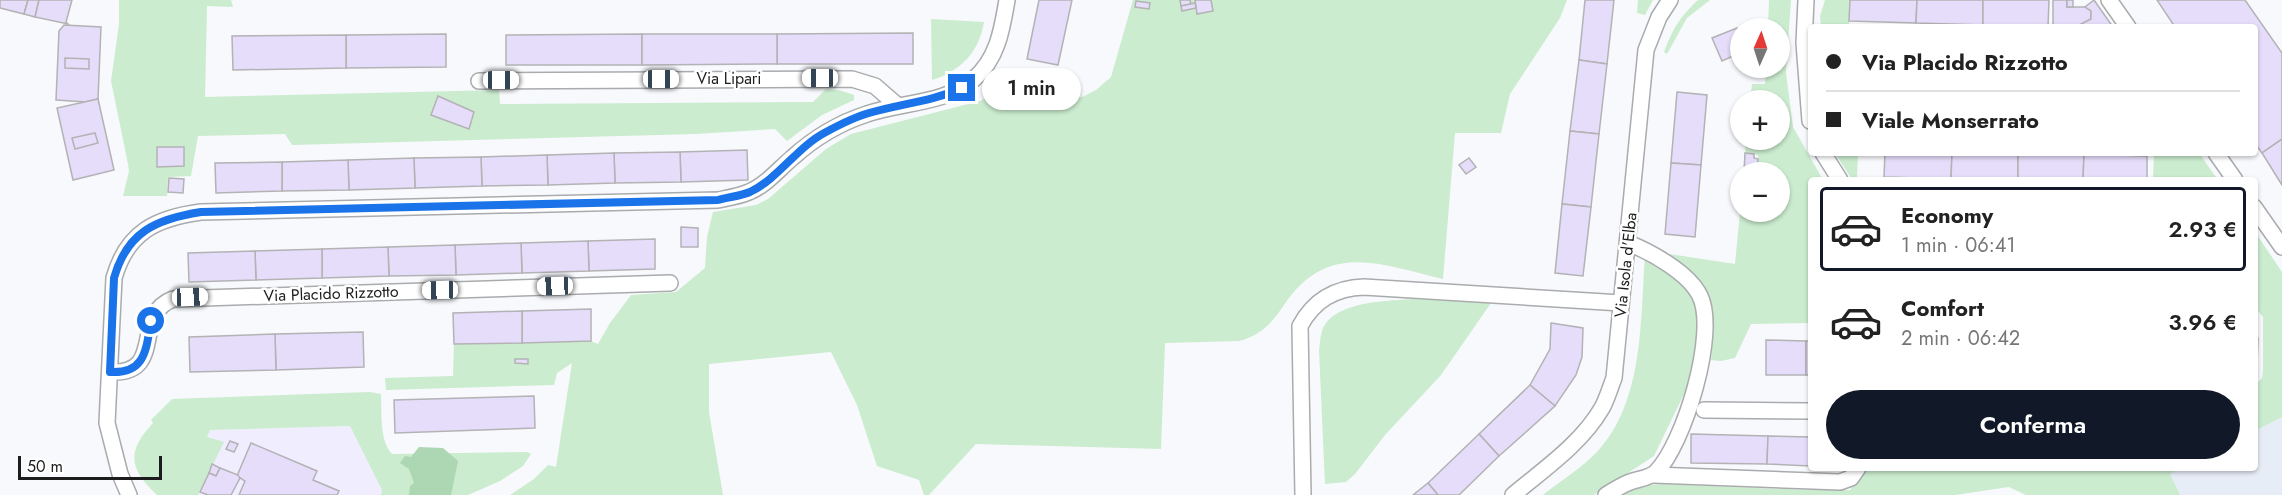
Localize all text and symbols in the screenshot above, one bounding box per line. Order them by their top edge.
north arrow [1730,18,1790,78]
map controls [1730,18,1790,222]
text: Via Placido Rizzotto [1862,46,2068,78]
street label: Via Lipari [696,67,762,90]
callout: 1 min [983,67,1082,109]
car [802,69,838,87]
car [643,70,679,88]
car [483,71,519,89]
route end [948,74,975,101]
text: 1 min [1007,74,1056,103]
button: + [1730,90,1790,150]
text: Viale Monserrato [1862,104,2039,136]
button: − [1730,162,1790,222]
text: Economy [1901,199,1993,231]
icon: car [1829,202,1883,256]
street label: Via Isola d'Elba [1609,211,1642,319]
text: 2.93 € [2169,213,2237,245]
text: 1 min · 06:41 [1901,231,2015,260]
car [537,276,573,296]
street label: Via Placido Rizzotto [263,280,399,307]
car [422,281,458,299]
car [172,287,208,307]
text: Comfort [1901,292,1984,324]
icon: car [1829,295,1883,349]
text: 3.96 € [2169,306,2237,338]
route start [137,307,164,334]
text: 2 min · 06:42 [1901,324,2020,353]
button: Conferma [1826,390,2240,459]
scale bar [18,453,162,480]
text: 50 m [27,455,63,478]

